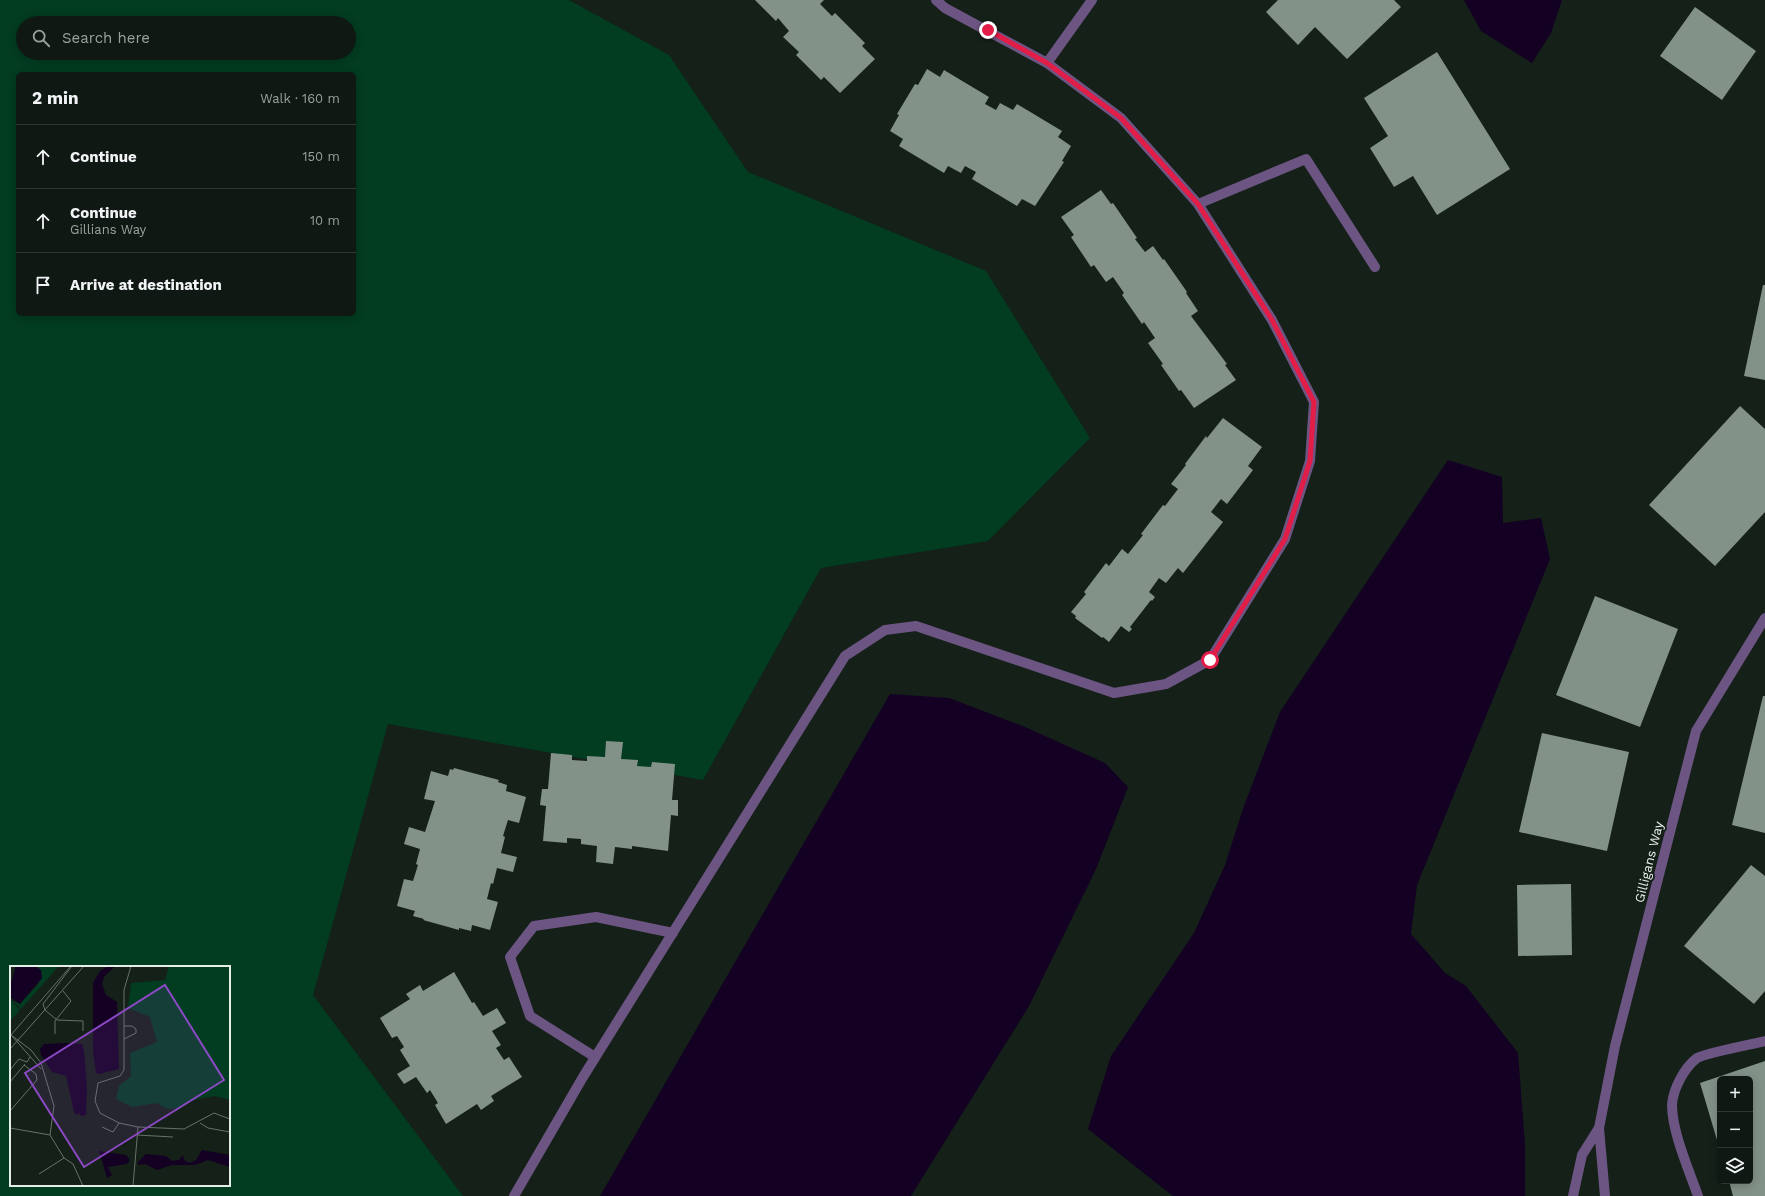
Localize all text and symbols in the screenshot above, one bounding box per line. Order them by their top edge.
search box [16,16,356,60]
route end [979,21,997,39]
icon: search [30,27,52,49]
text: Search here [62,29,150,47]
text: 2 min [32,88,78,108]
text: Walk · 160 m [260,91,340,106]
icon: ahead [32,146,54,168]
text: Continue [70,148,137,166]
text: 150 m [302,149,340,164]
text: Continue [70,204,137,222]
icon: ahead [32,210,54,232]
text: 10 m [310,213,340,228]
text: Gillians Way [70,222,146,237]
icon: arrive [32,274,54,296]
text: Arrive at destination [70,276,222,294]
route start [1201,651,1219,669]
street label: Gilligans Way [1632,820,1666,904]
inset map [10,966,230,1186]
map controls [1717,1076,1753,1184]
button: + [1717,1076,1753,1112]
button: − [1717,1112,1753,1148]
button: layers [1717,1148,1753,1184]

